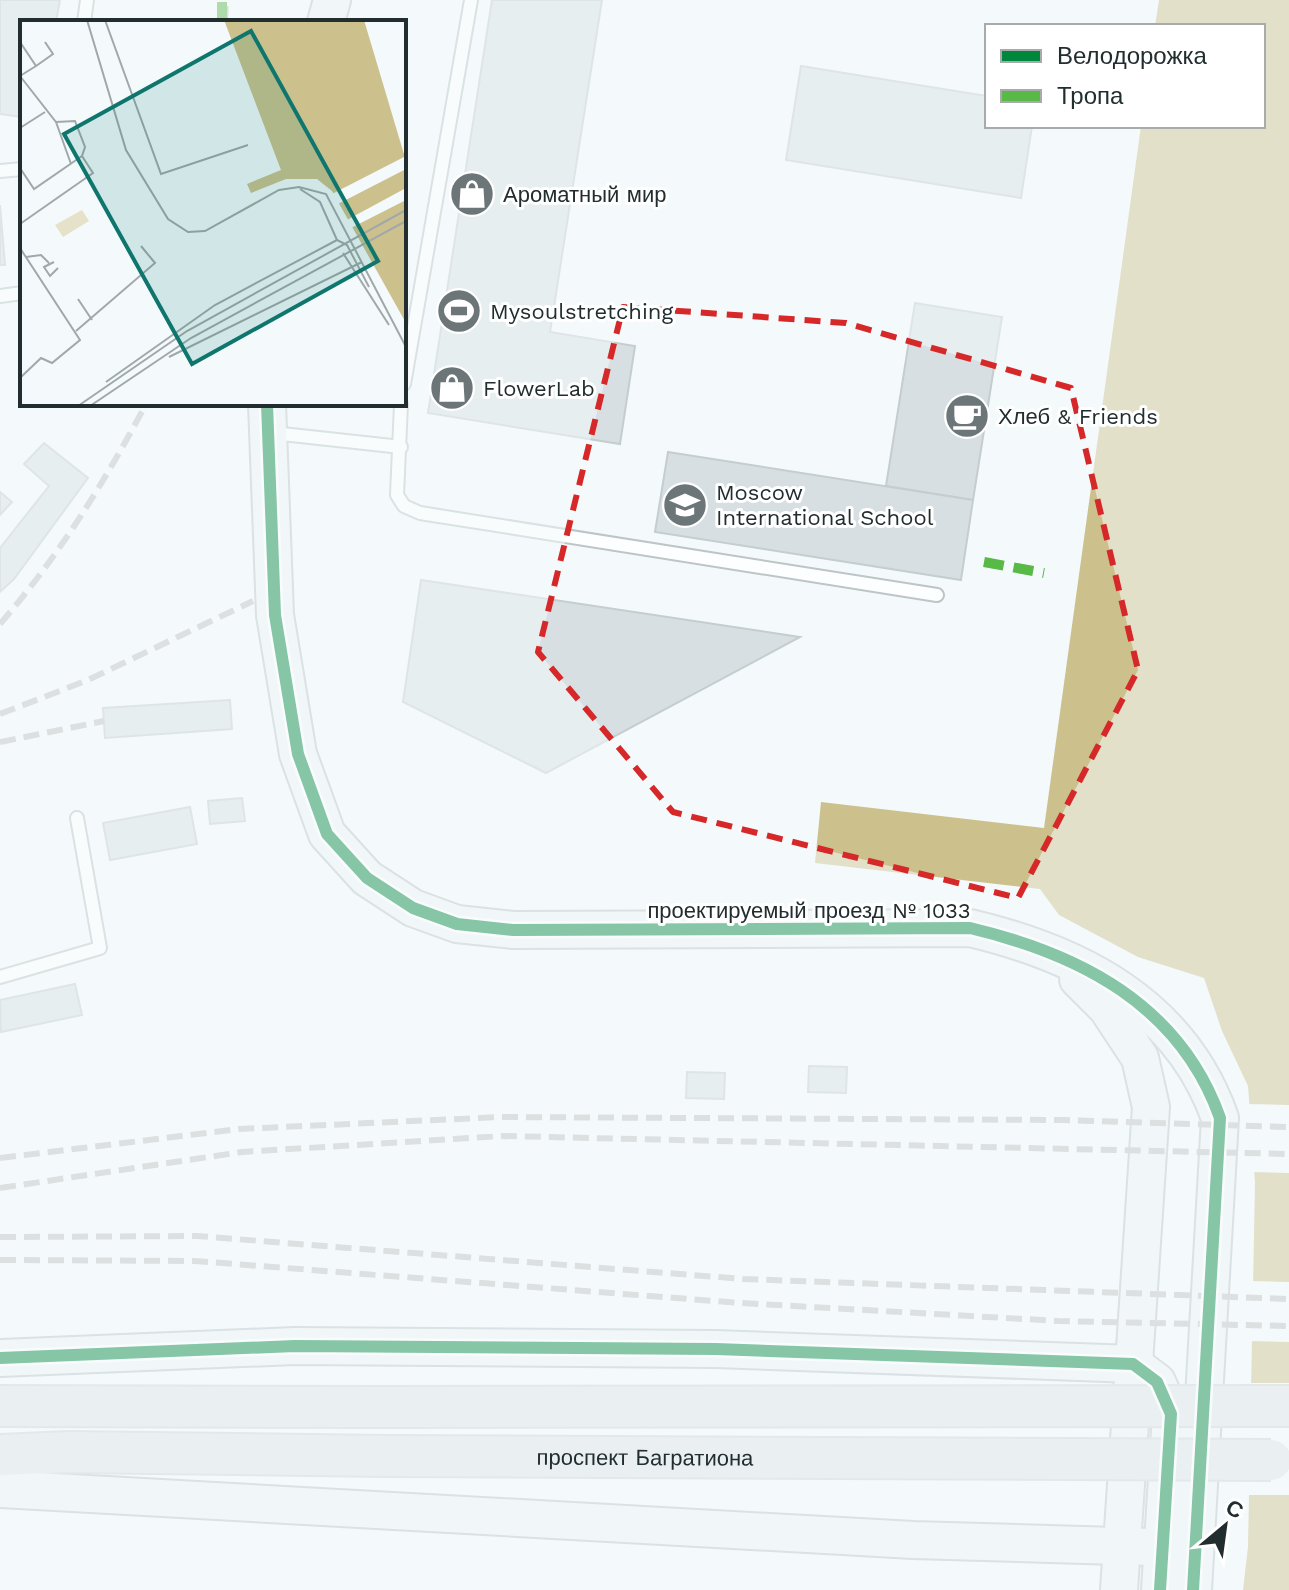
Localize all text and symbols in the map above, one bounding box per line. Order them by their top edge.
inset map [20,20,406,406]
legend [985,24,1265,128]
text: Велодорожка [1057,42,1208,70]
text: Тропа [1057,82,1124,110]
shop icon: Ароматный мир [448,170,496,218]
place label: Ароматный мир [503,182,667,207]
sports icon: Mysoulstretching [435,287,483,335]
place label: Mysoulstretching [490,299,673,324]
shop icon: FlowerLab [428,364,476,412]
place label: FlowerLab [483,376,595,401]
cafe icon: Хлеб & Friends [943,392,991,440]
place label: Хлеб & Friends [998,404,1158,429]
place label: Moscow International School [716,480,934,530]
school or university icon: Moscow International School [661,481,709,529]
street label: проектируемый проезд № 1033 [647,898,971,923]
street label: проспект Багратиона [537,1444,754,1470]
north arrow [1185,1486,1265,1566]
text: С [1221,1494,1248,1524]

